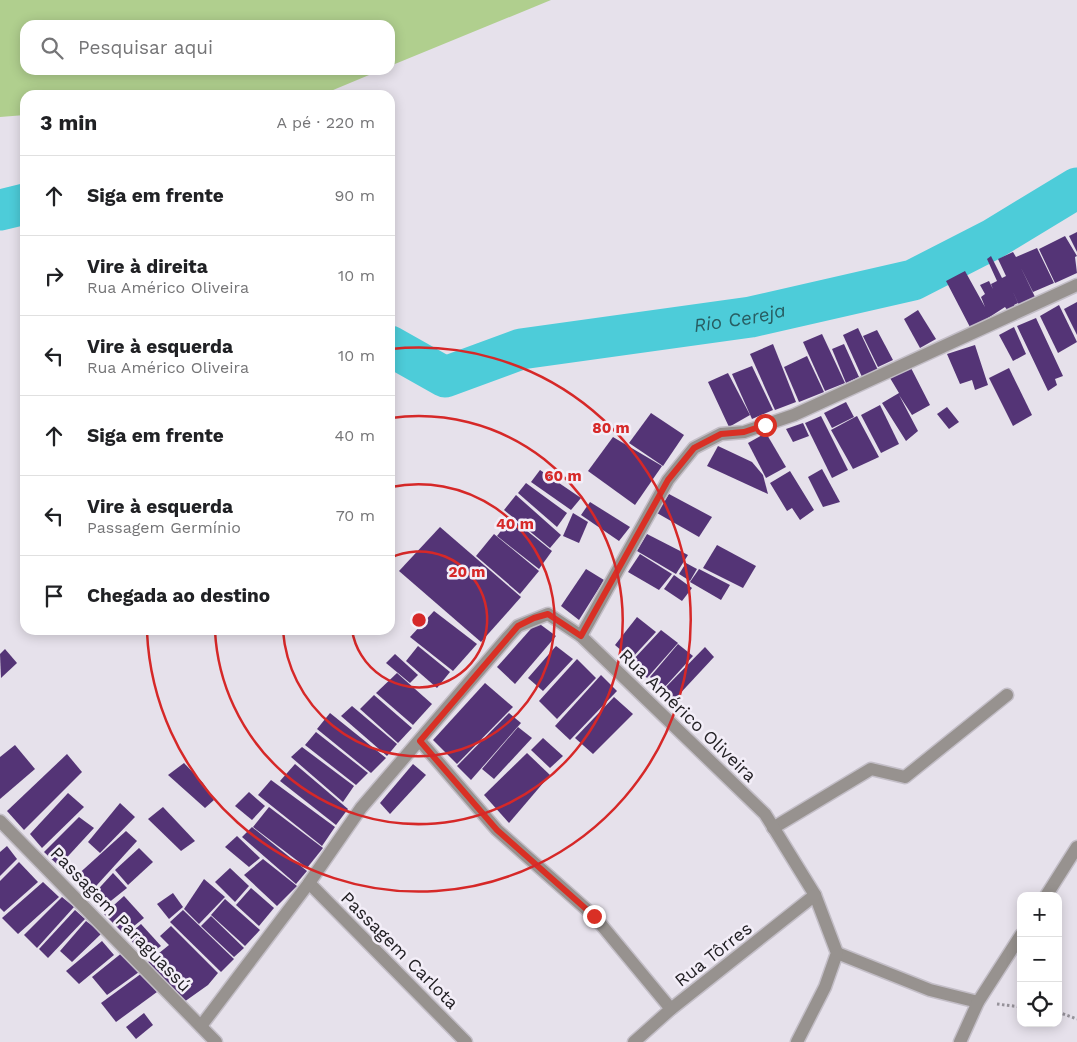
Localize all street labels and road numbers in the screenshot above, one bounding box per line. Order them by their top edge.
street label: Rua Américo Oliveira [615,644,761,786]
street label: Passagem Paraguassú [46,842,196,996]
street label: Passagem Carlota [337,887,463,1013]
street label: Rua Tôrres [670,917,756,991]

